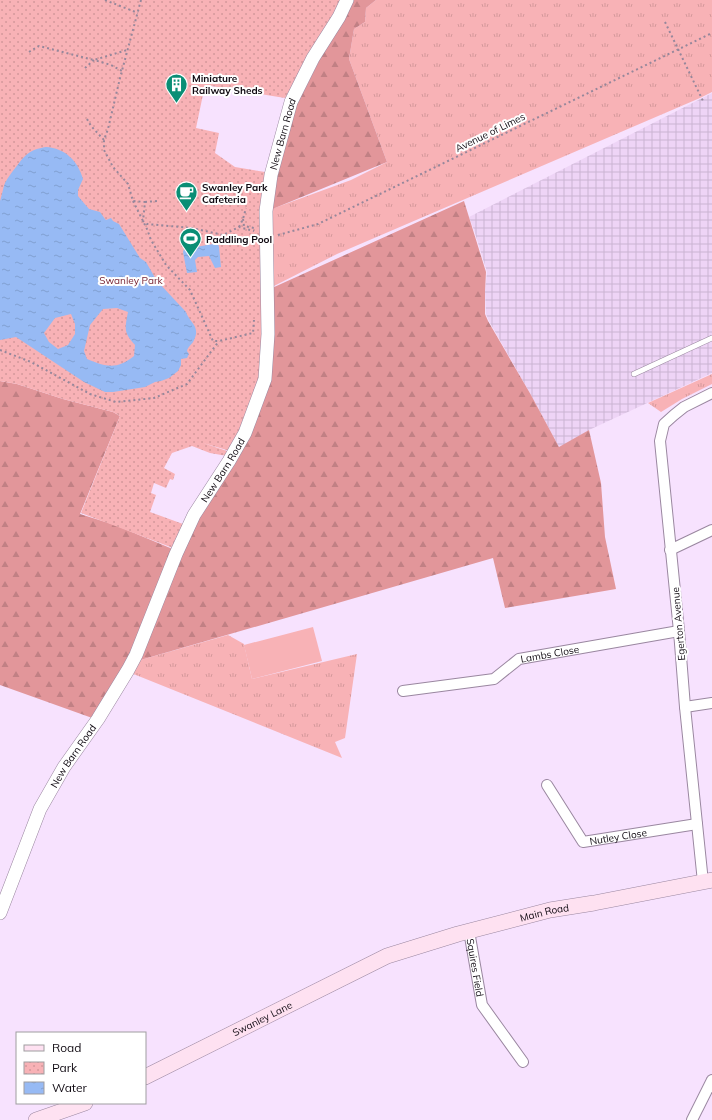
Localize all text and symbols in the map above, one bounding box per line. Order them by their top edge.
building icon: Miniature Railway Sheds [163,71,189,104]
place label: Miniature Railway Sheds [192,72,263,97]
street label: New Barn Road [267,96,299,171]
street label: Avenue of Limes [453,110,527,155]
cafe icon: Swanley Park Cafeteria [174,180,200,213]
place label: Swanley Park Cafeteria [202,181,268,206]
sports icon: Paddling Pool [177,226,203,259]
place label: Paddling Pool [206,233,272,246]
park label: Swanley Park [99,274,164,287]
street label: New Barn Road [198,436,248,505]
street label: Egerton Avenue [669,587,688,661]
street label: Lambs Close [520,643,580,666]
street label: New Barn Road [48,722,99,790]
street label: Nutley Close [589,826,648,848]
street label: Main Road [519,901,570,925]
street label: Squires Field [463,937,486,998]
street label: Swanley Lane [230,998,294,1039]
legend [16,1032,146,1104]
text: Road [52,1040,81,1055]
text: Park [52,1060,78,1075]
text: Water [52,1080,88,1095]

